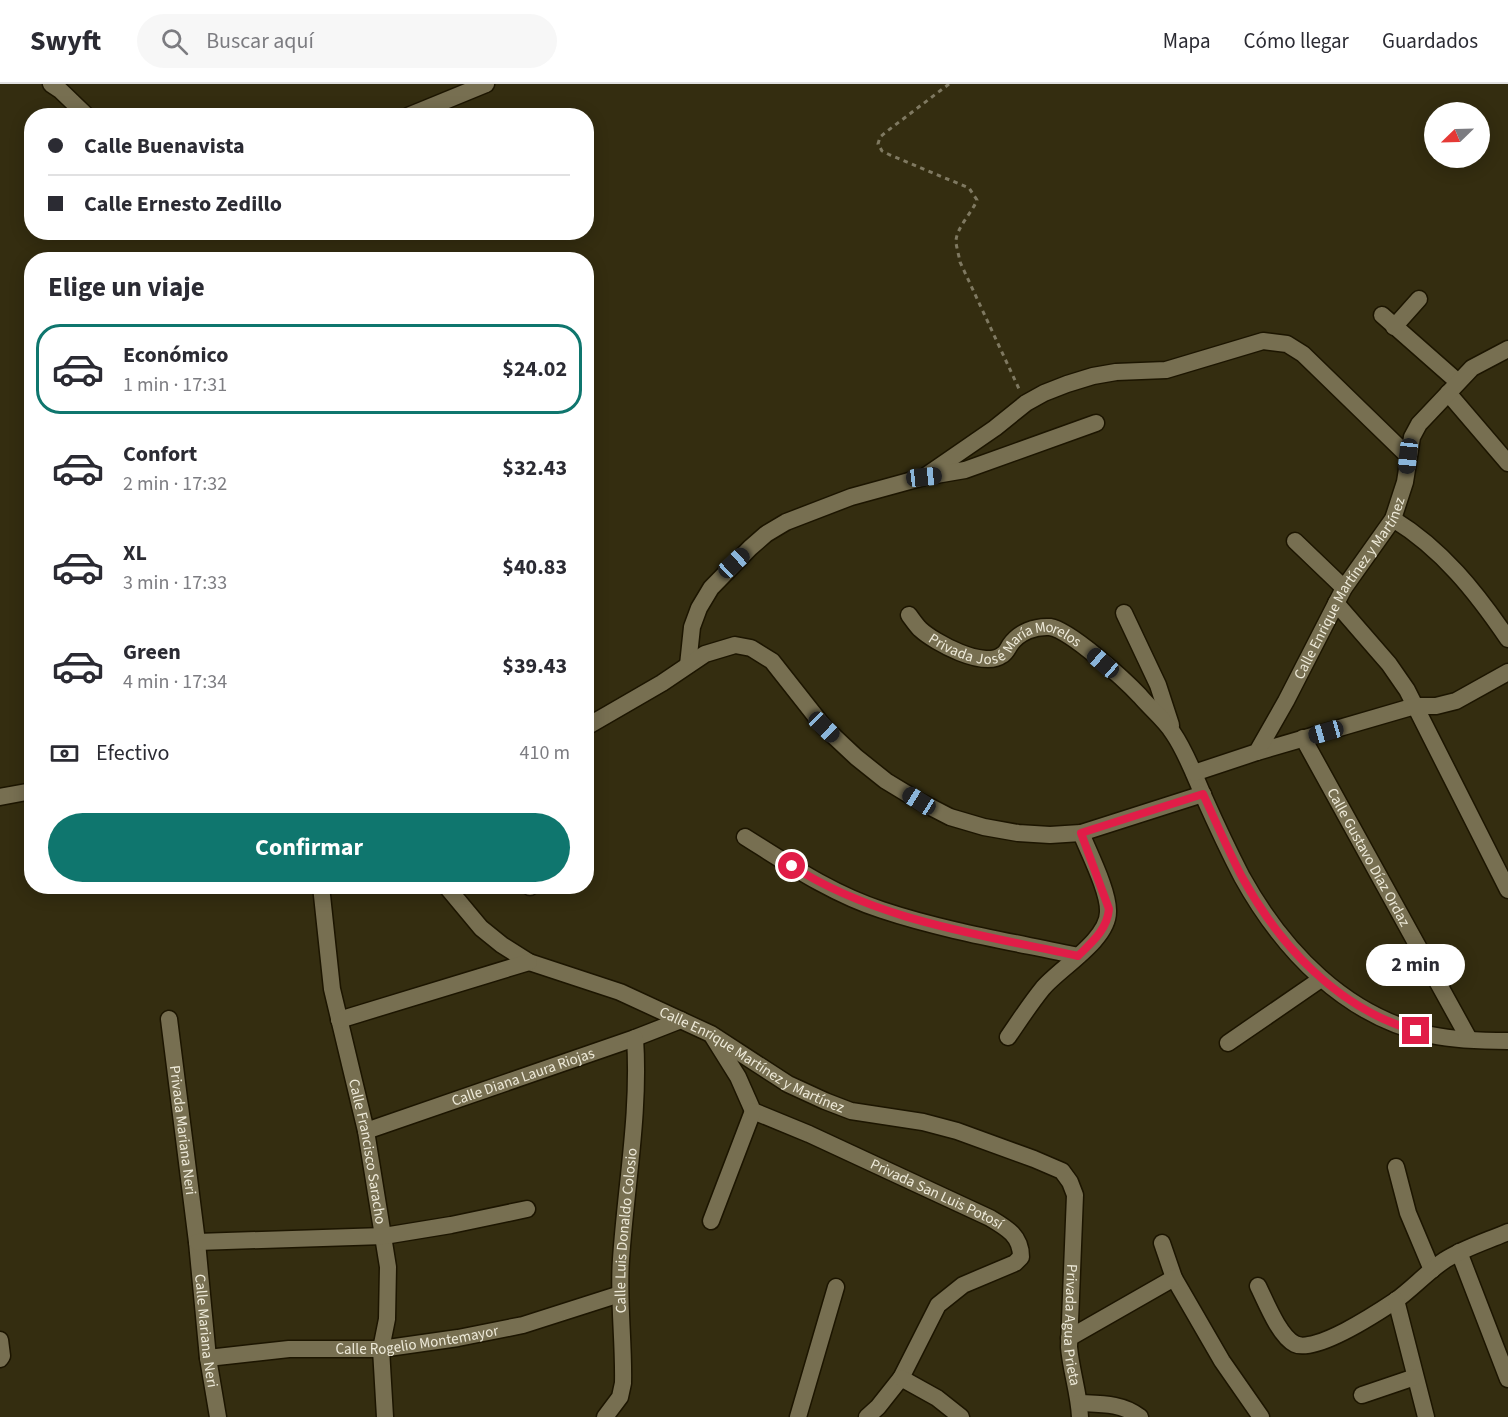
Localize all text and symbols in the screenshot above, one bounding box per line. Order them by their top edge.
search box [137,14,557,68]
text: Swyft [30,21,101,61]
icon: search [158,25,191,58]
text: Buscar aquí [206,25,314,57]
text: Mapa [1163,26,1211,56]
text: Cómo llegar [1244,26,1349,56]
text: Guardados [1382,26,1478,56]
north arrow [1424,102,1490,168]
map controls [1424,102,1490,168]
text: Calle Buenavista [84,130,245,162]
text: Calle Ernesto Zedillo [84,188,282,220]
text: Elige un viaje [48,268,205,307]
text: Económico [123,339,228,371]
icon: car [51,342,105,396]
text: $24.02 [502,353,567,385]
text: 1 min · 17:31 [123,371,227,399]
car [1397,437,1419,475]
text: Confort [123,438,197,470]
icon: car [51,441,105,495]
text: $32.43 [502,452,567,484]
car [905,466,943,488]
text: 2 min · 17:32 [123,470,227,498]
street label: Calle Enrique Martínez y Martínez [1288,494,1410,683]
text: XL [123,537,147,569]
icon: car [51,540,105,594]
car [715,544,753,582]
text: $40.83 [502,551,567,583]
text: 3 min · 17:33 [123,569,227,597]
street label: Privada José María Morelos [924,616,1086,670]
text: Green [123,636,181,668]
icon: car [51,639,105,693]
car [1084,644,1122,682]
text: $39.43 [502,650,567,682]
text: 4 min · 17:34 [123,668,227,696]
car [805,708,843,746]
car [1306,718,1346,746]
icon: cash [48,737,81,770]
text: Efectivo [96,737,170,769]
text: 410 m [520,739,570,767]
car [899,784,939,818]
street label: Calle Gustavo Díaz Ordaz [1322,784,1415,930]
button: Confirmar [48,813,570,882]
route start [778,852,805,879]
callout: 2 min [1366,944,1466,986]
text: 2 min [1391,951,1440,979]
street label: Calle Enrique Martínez y Martínez [656,1001,847,1118]
route end [1402,1017,1429,1044]
street label: Calle Diana Laura Riojas [449,1042,597,1111]
street label: Privada Mariana Neri [164,1064,201,1196]
street label: Calle Francisco Saracho [343,1077,391,1226]
street label: Calle Luis Donaldo Colosio [610,1147,642,1314]
street label: Privada San Luis Potosí [867,1153,1009,1235]
street label: Privada Agua Prieta [1058,1264,1086,1388]
street label: Calle Mariana Neri [190,1273,223,1389]
street label: Calle Rogelio Montemayor [335,1320,501,1360]

